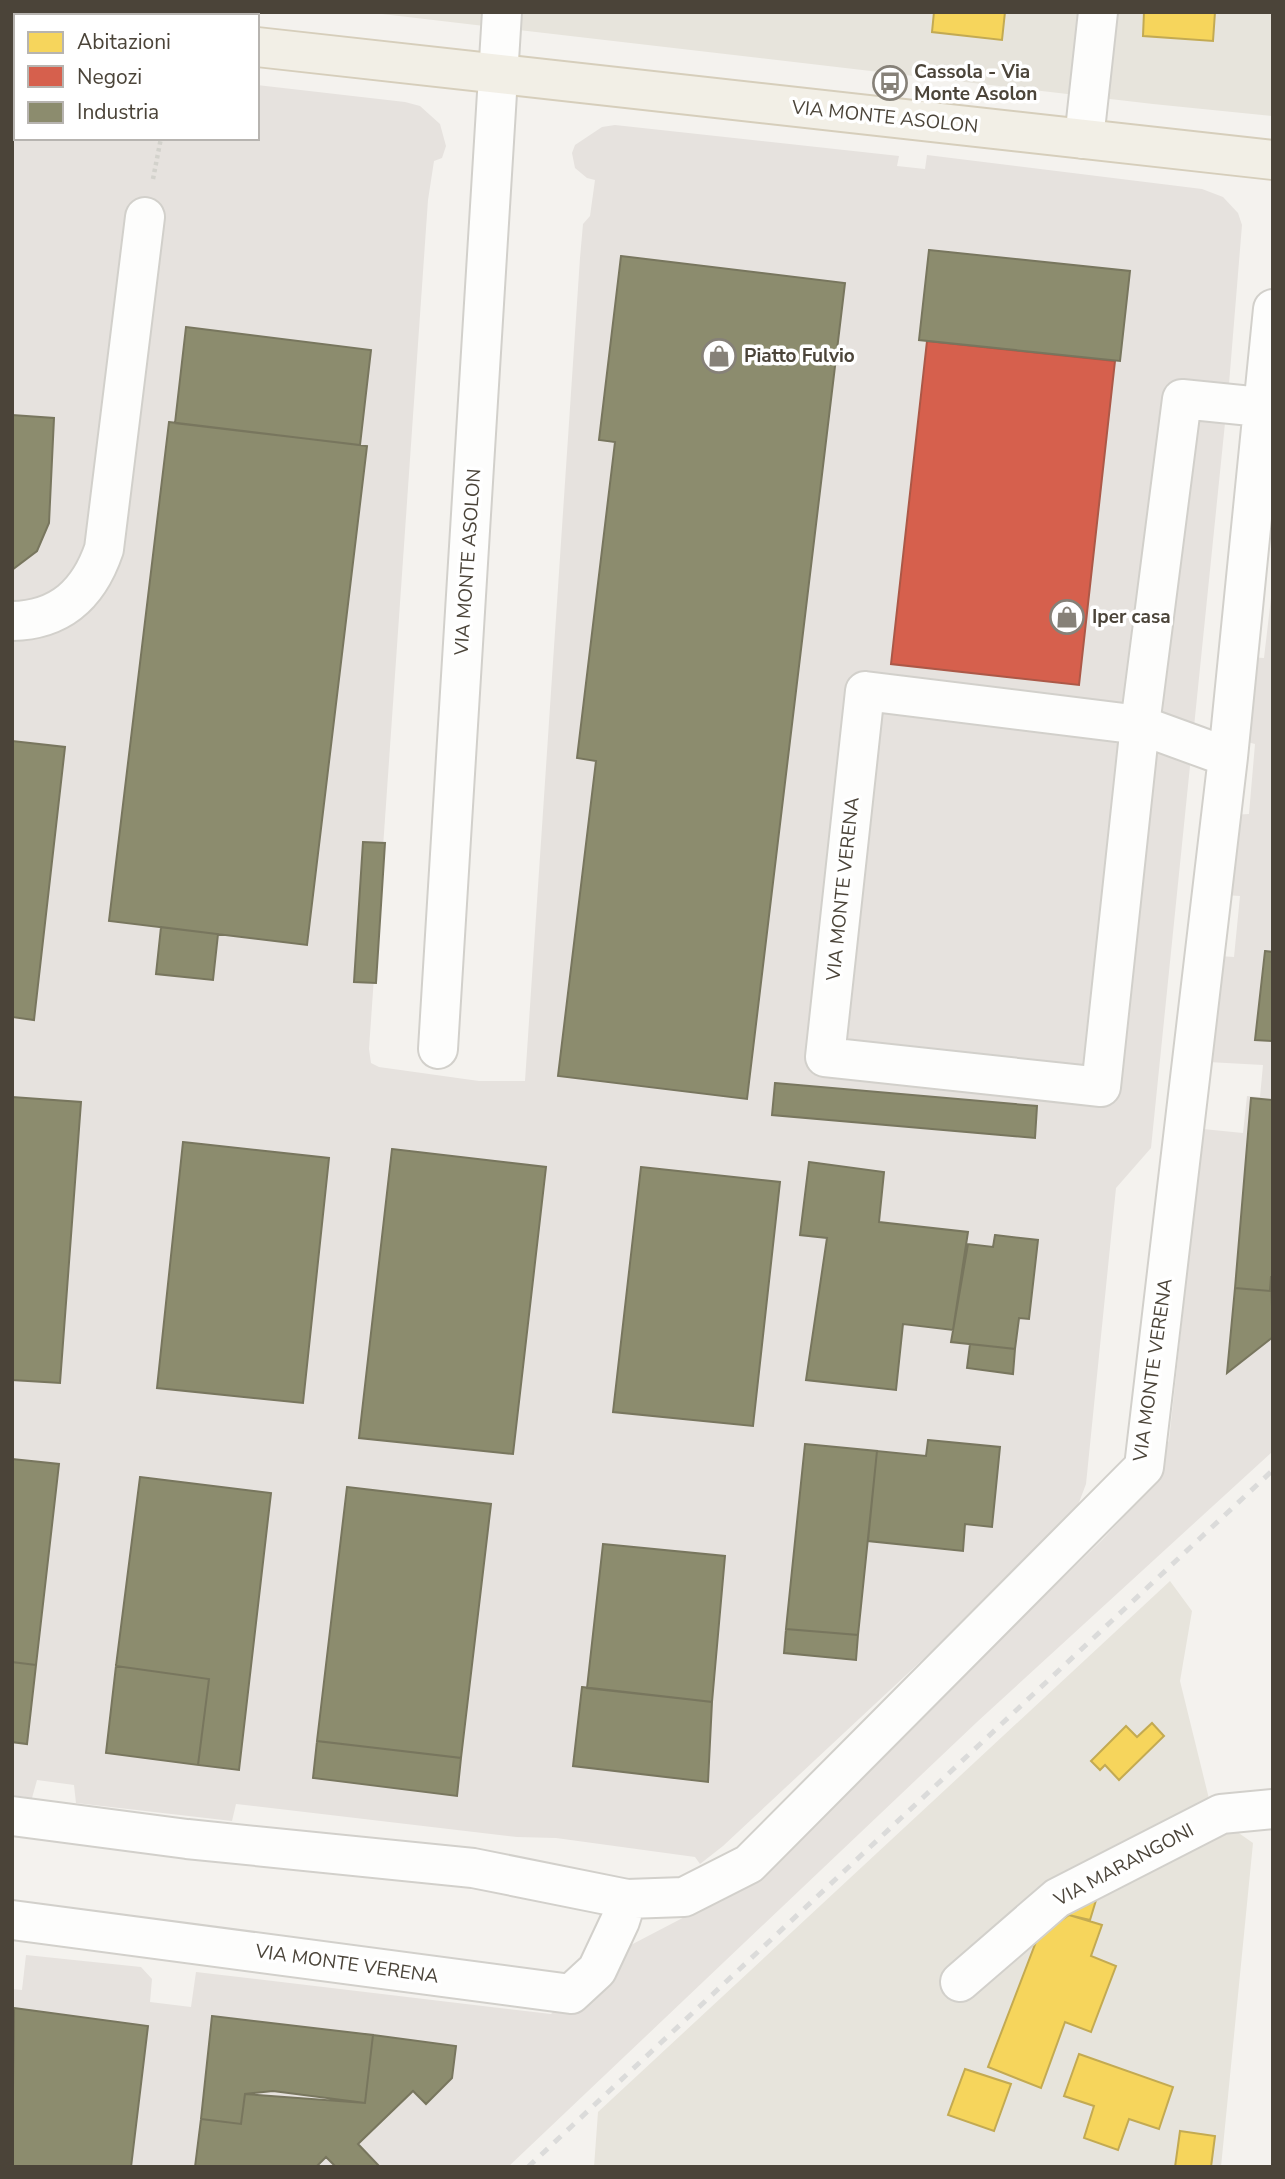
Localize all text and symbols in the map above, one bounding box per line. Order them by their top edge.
legend [14,14,259,140]
text: Abitazioni [77,28,171,56]
place label: Cassola - Via Monte Asolon [914,59,1037,107]
text: Negozi [77,63,142,91]
bus stop icon: Cassola - Via Monte Asolon [871,64,909,102]
street label: VIA MONTE ASOLON [790,94,979,140]
text: Industria [77,98,159,126]
shop icon: Piatto Fulvio [700,337,738,375]
place label: Piatto Fulvio [744,343,855,369]
street label: VIA MONTE ASOLON [448,468,487,657]
shop icon: Iper casa [1048,598,1086,636]
place label: Iper casa [1092,604,1171,630]
street label: VIA MONTE VERENA [820,796,866,983]
street label: VIA MONTE VERENA [1127,1277,1179,1464]
street label: VIA MARANGONI [1049,1817,1198,1913]
street label: VIA MONTE VERENA [253,1938,440,1990]

